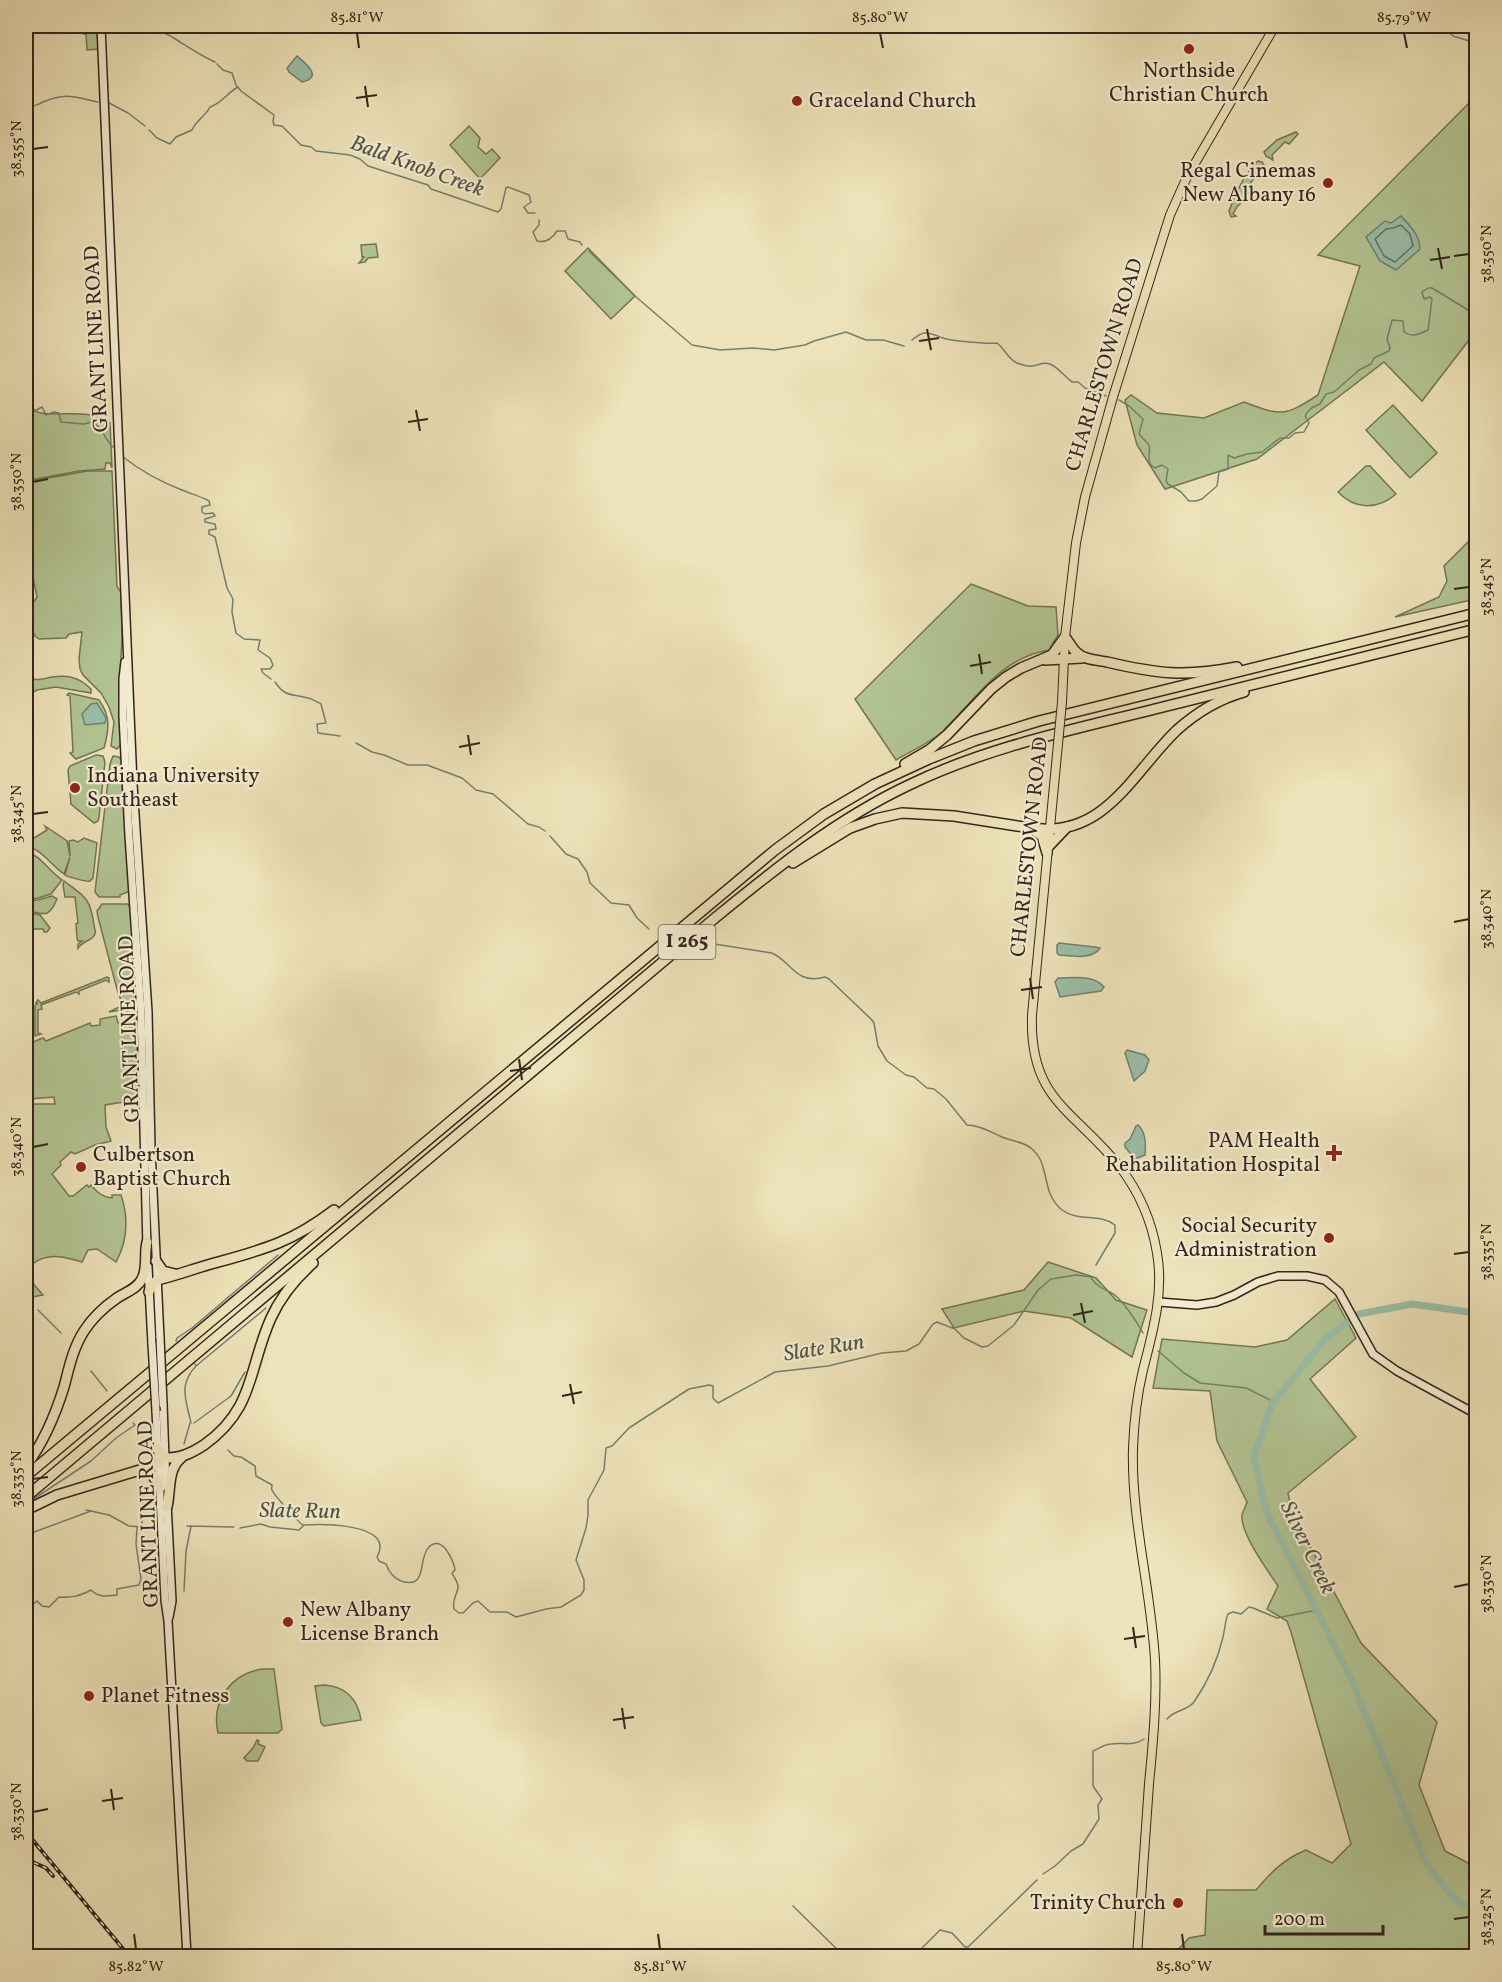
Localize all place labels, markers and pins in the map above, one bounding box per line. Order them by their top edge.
marker: Northside Christian Church [1182,42,1196,56]
place label: Northside Christian Church [1109,57,1269,110]
place label: Graceland Church [809,87,977,116]
marker: Graceland Church [790,94,804,108]
place label: Regal Cinemas New Albany 16 [1180,157,1316,210]
marker: Regal Cinemas New Albany 16 [1321,176,1335,190]
place label: Indiana University Southeast [87,762,260,815]
marker: Indiana University Southeast [68,781,82,795]
place label: PAM Health Rehabilitation Hospital [1105,1127,1320,1180]
place label: Culbertson Baptist Church [93,1141,231,1194]
marker: PAM Health Rehabilitation Hospital [1325,1144,1343,1162]
marker: Culbertson Baptist Church [74,1160,88,1174]
place label: Social Security Administration [1174,1212,1318,1265]
marker: Social Security Administration [1322,1231,1336,1245]
place label: New Albany License Branch [300,1596,439,1649]
marker: New Albany License Branch [281,1615,295,1629]
place label: Planet Fitness [101,1682,229,1711]
marker: Planet Fitness [82,1689,96,1703]
place label: Trinity Church [1030,1889,1166,1918]
marker: Trinity Church [1171,1896,1185,1910]

